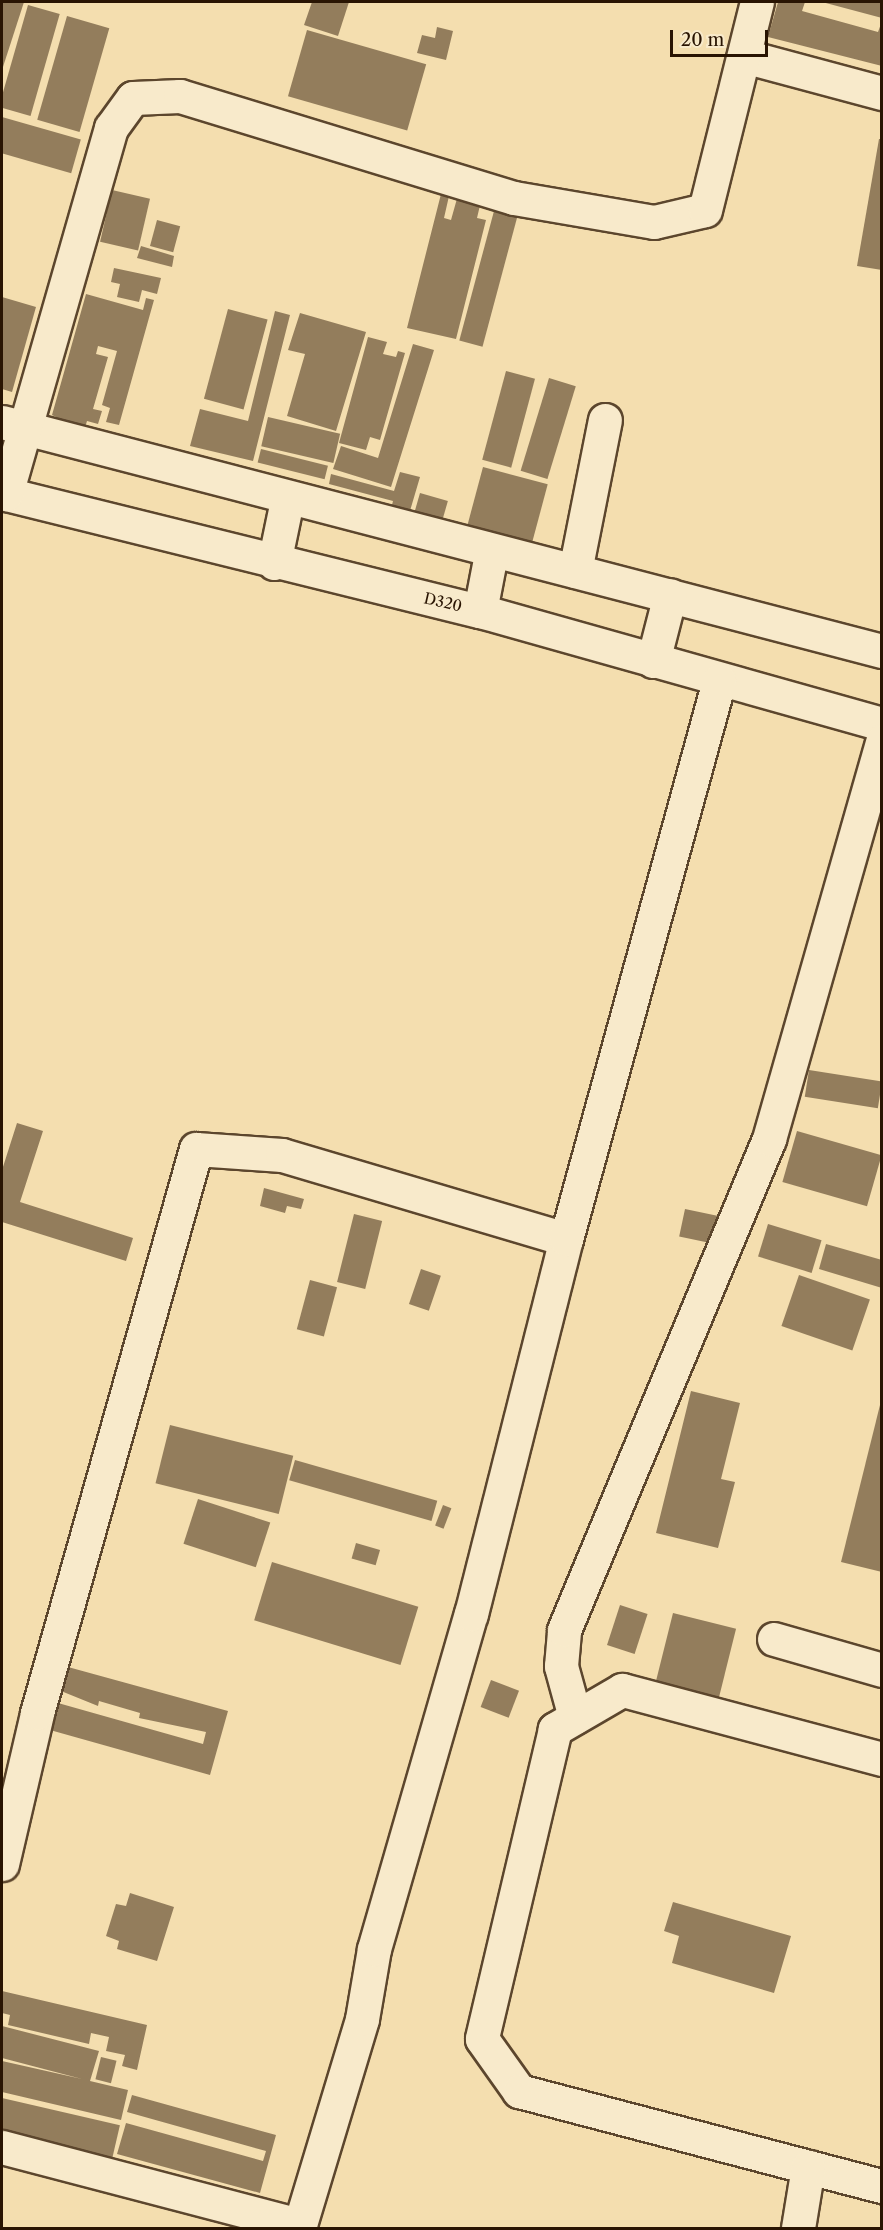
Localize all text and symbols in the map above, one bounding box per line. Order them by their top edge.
scale bar [673,18,770,56]
text: 20 m [681,29,724,51]
street label: D320 [422,589,464,615]

